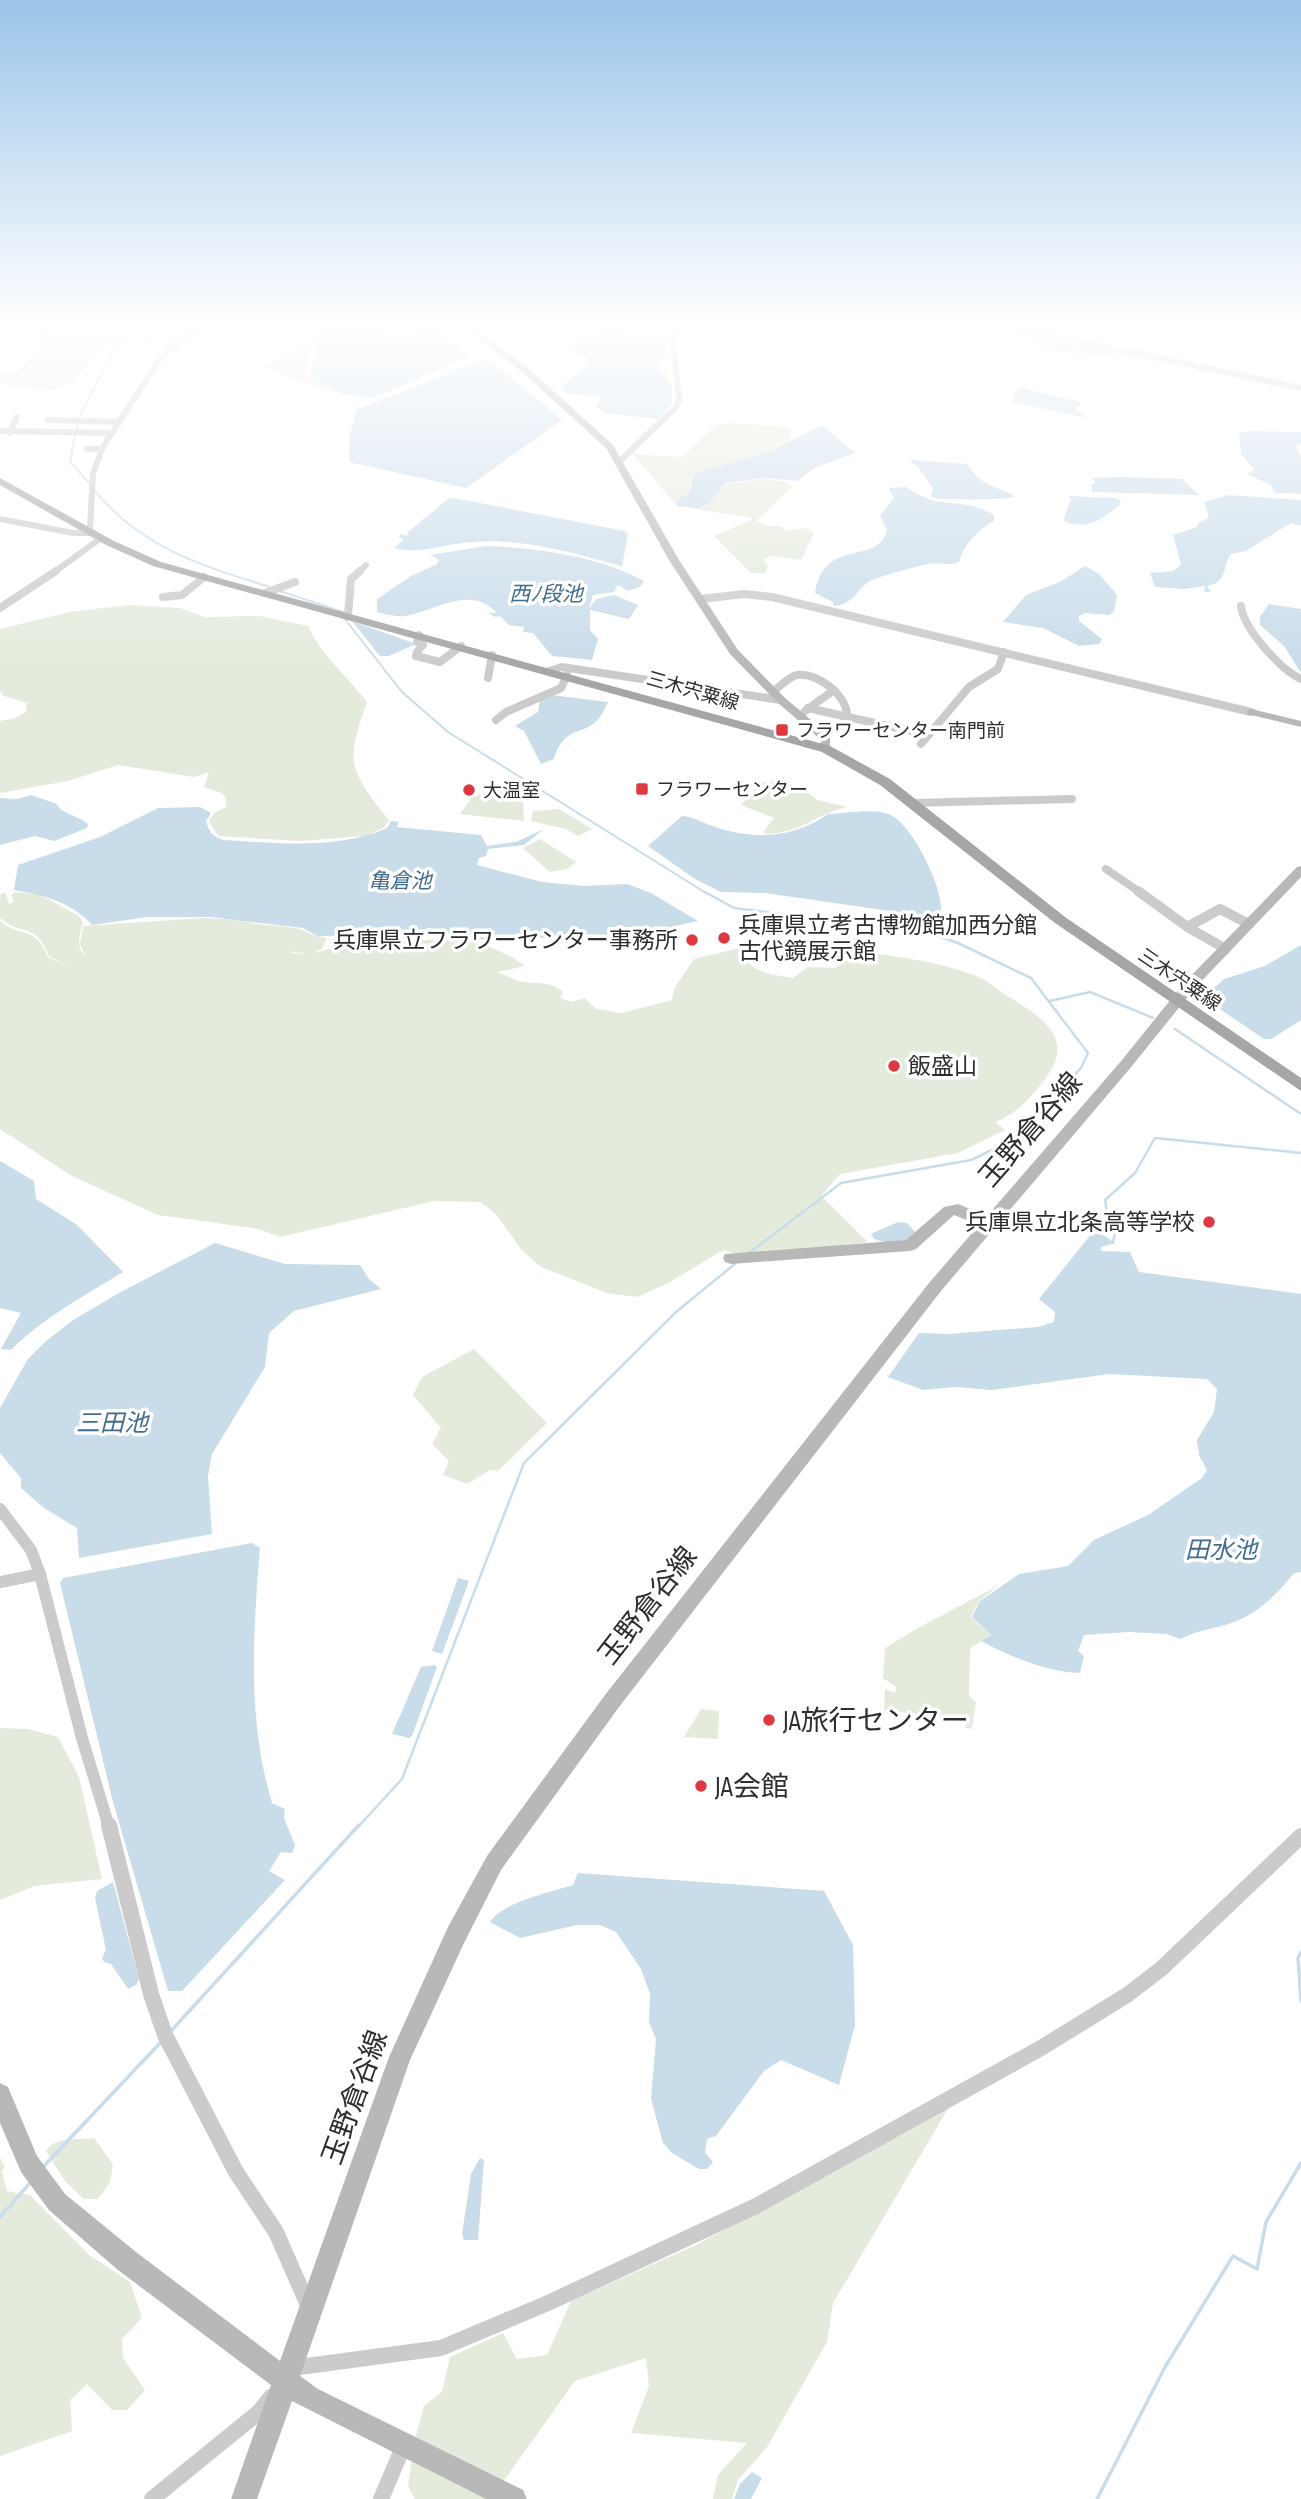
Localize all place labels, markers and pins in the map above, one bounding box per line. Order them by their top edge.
place label: フラワーセンター南門前 [796,720,1005,743]
marker: フラワーセンター南門前 [774,722,790,738]
place label: フラワーセンター [656,779,808,802]
place label: 大温室 [483,780,540,803]
marker: フラワーセンター [634,781,650,797]
marker: 大温室 [461,782,477,798]
place label: 兵庫県立考古博物館加西分館 古代鏡展示館 [738,912,1037,966]
place label: 兵庫県立フラワーセンター事務所 [333,927,678,955]
marker: 兵庫県立考古博物館加西分館 古代鏡展示館 [716,930,732,946]
marker: 兵庫県立フラワーセンター事務所 [684,932,700,948]
place label: 飯盛山 [908,1053,977,1081]
marker: 飯盛山 [886,1058,902,1074]
place label: 兵庫県立北条高等学校 [965,1209,1195,1237]
marker: 兵庫県立北条高等学校 [1201,1214,1217,1230]
place label: JA旅行センター [782,1705,969,1738]
marker: JA旅行センター [761,1712,777,1728]
place label: JA会館 [714,1771,789,1804]
marker: JA会館 [693,1778,709,1794]

